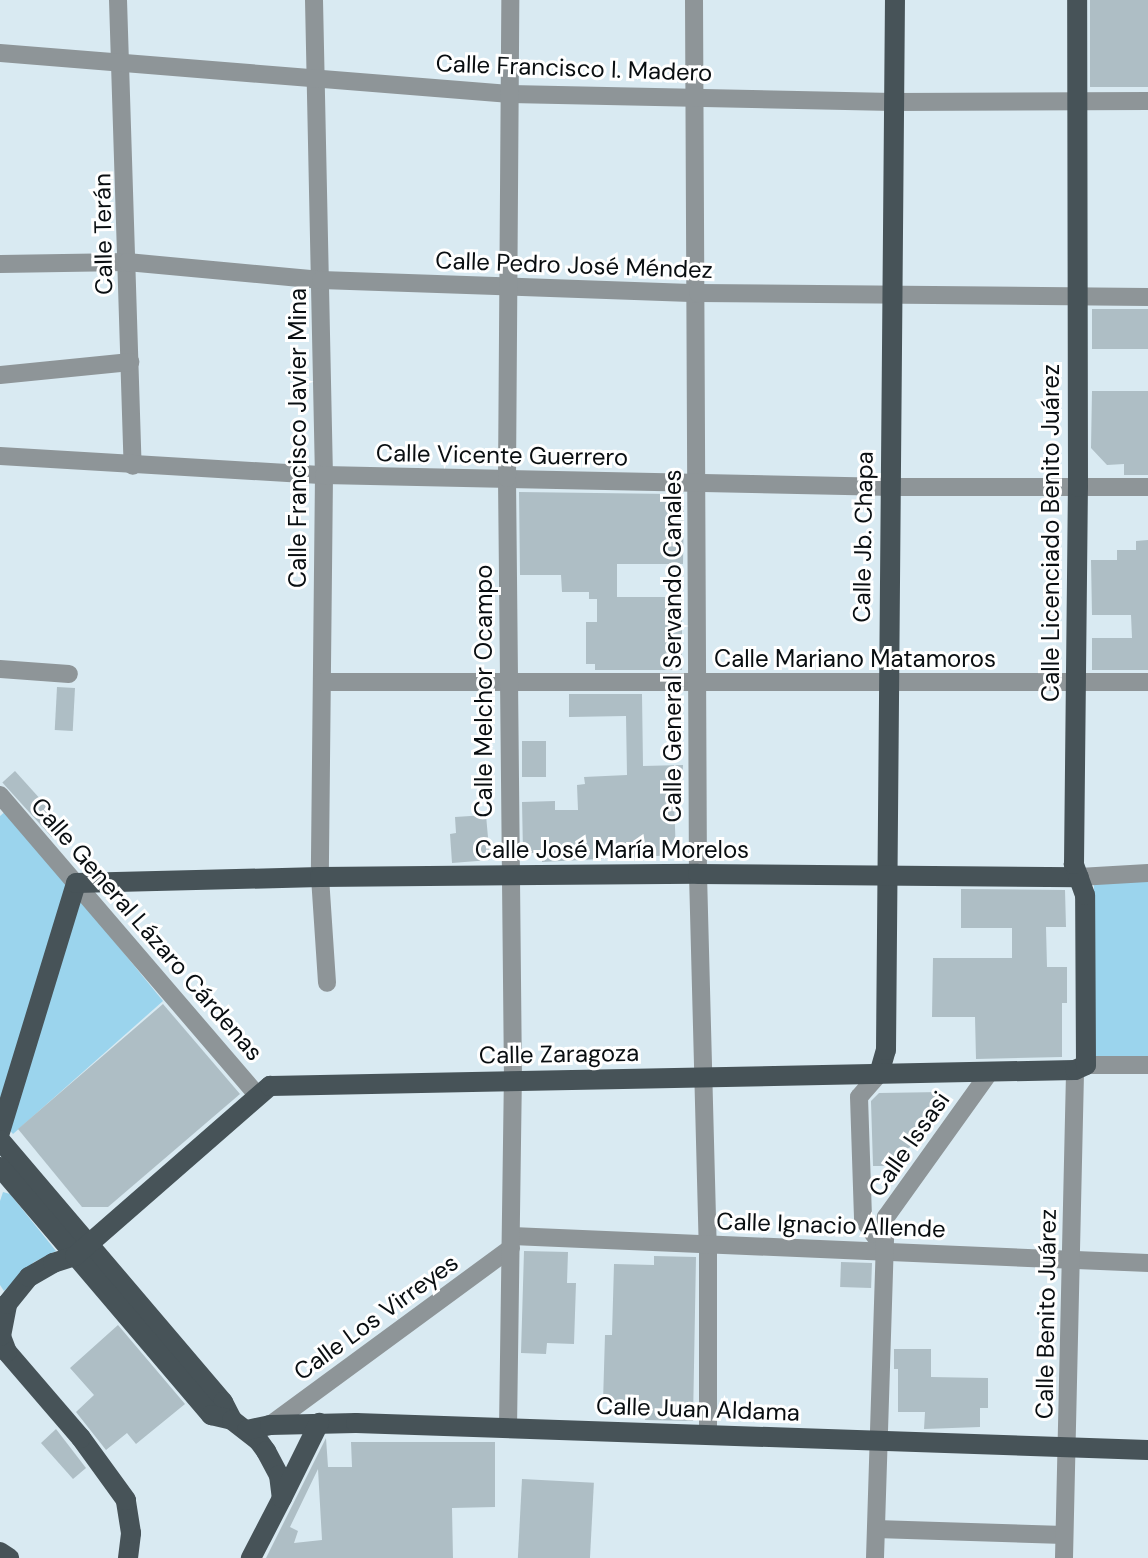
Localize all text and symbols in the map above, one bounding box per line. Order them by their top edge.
street label: Calle Francisco I. Madero [435,49,713,87]
street label: Calle Terán [88,173,118,295]
street label: Calle Pedro José Méndez [435,246,713,284]
street label: Calle Francisco Javier Mina [284,288,312,588]
street label: Calle Licenciado Benito Juárez [1037,364,1065,702]
street label: Calle Vicente Guerrero [376,438,628,472]
street label: Calle Jb. Chapa [847,451,879,623]
street label: Calle General Servando Canales [659,470,687,822]
street label: Calle Melchor Ocampo [470,564,498,818]
street label: Calle Mariano Matamoros [714,645,996,673]
street label: Calle General Lázaro Cárdenas [25,792,269,1066]
street label: Calle José María Morelos [475,836,749,864]
street label: Calle Zaragoza [479,1038,639,1070]
street label: Calle Issasi [862,1086,956,1202]
street label: Calle Ignacio Allende [716,1207,946,1243]
street label: Calle Benito Juárez [1030,1209,1062,1419]
street label: Calle Los Virreyes [288,1248,464,1386]
street label: Calle Juan Aldama [596,1391,800,1427]

